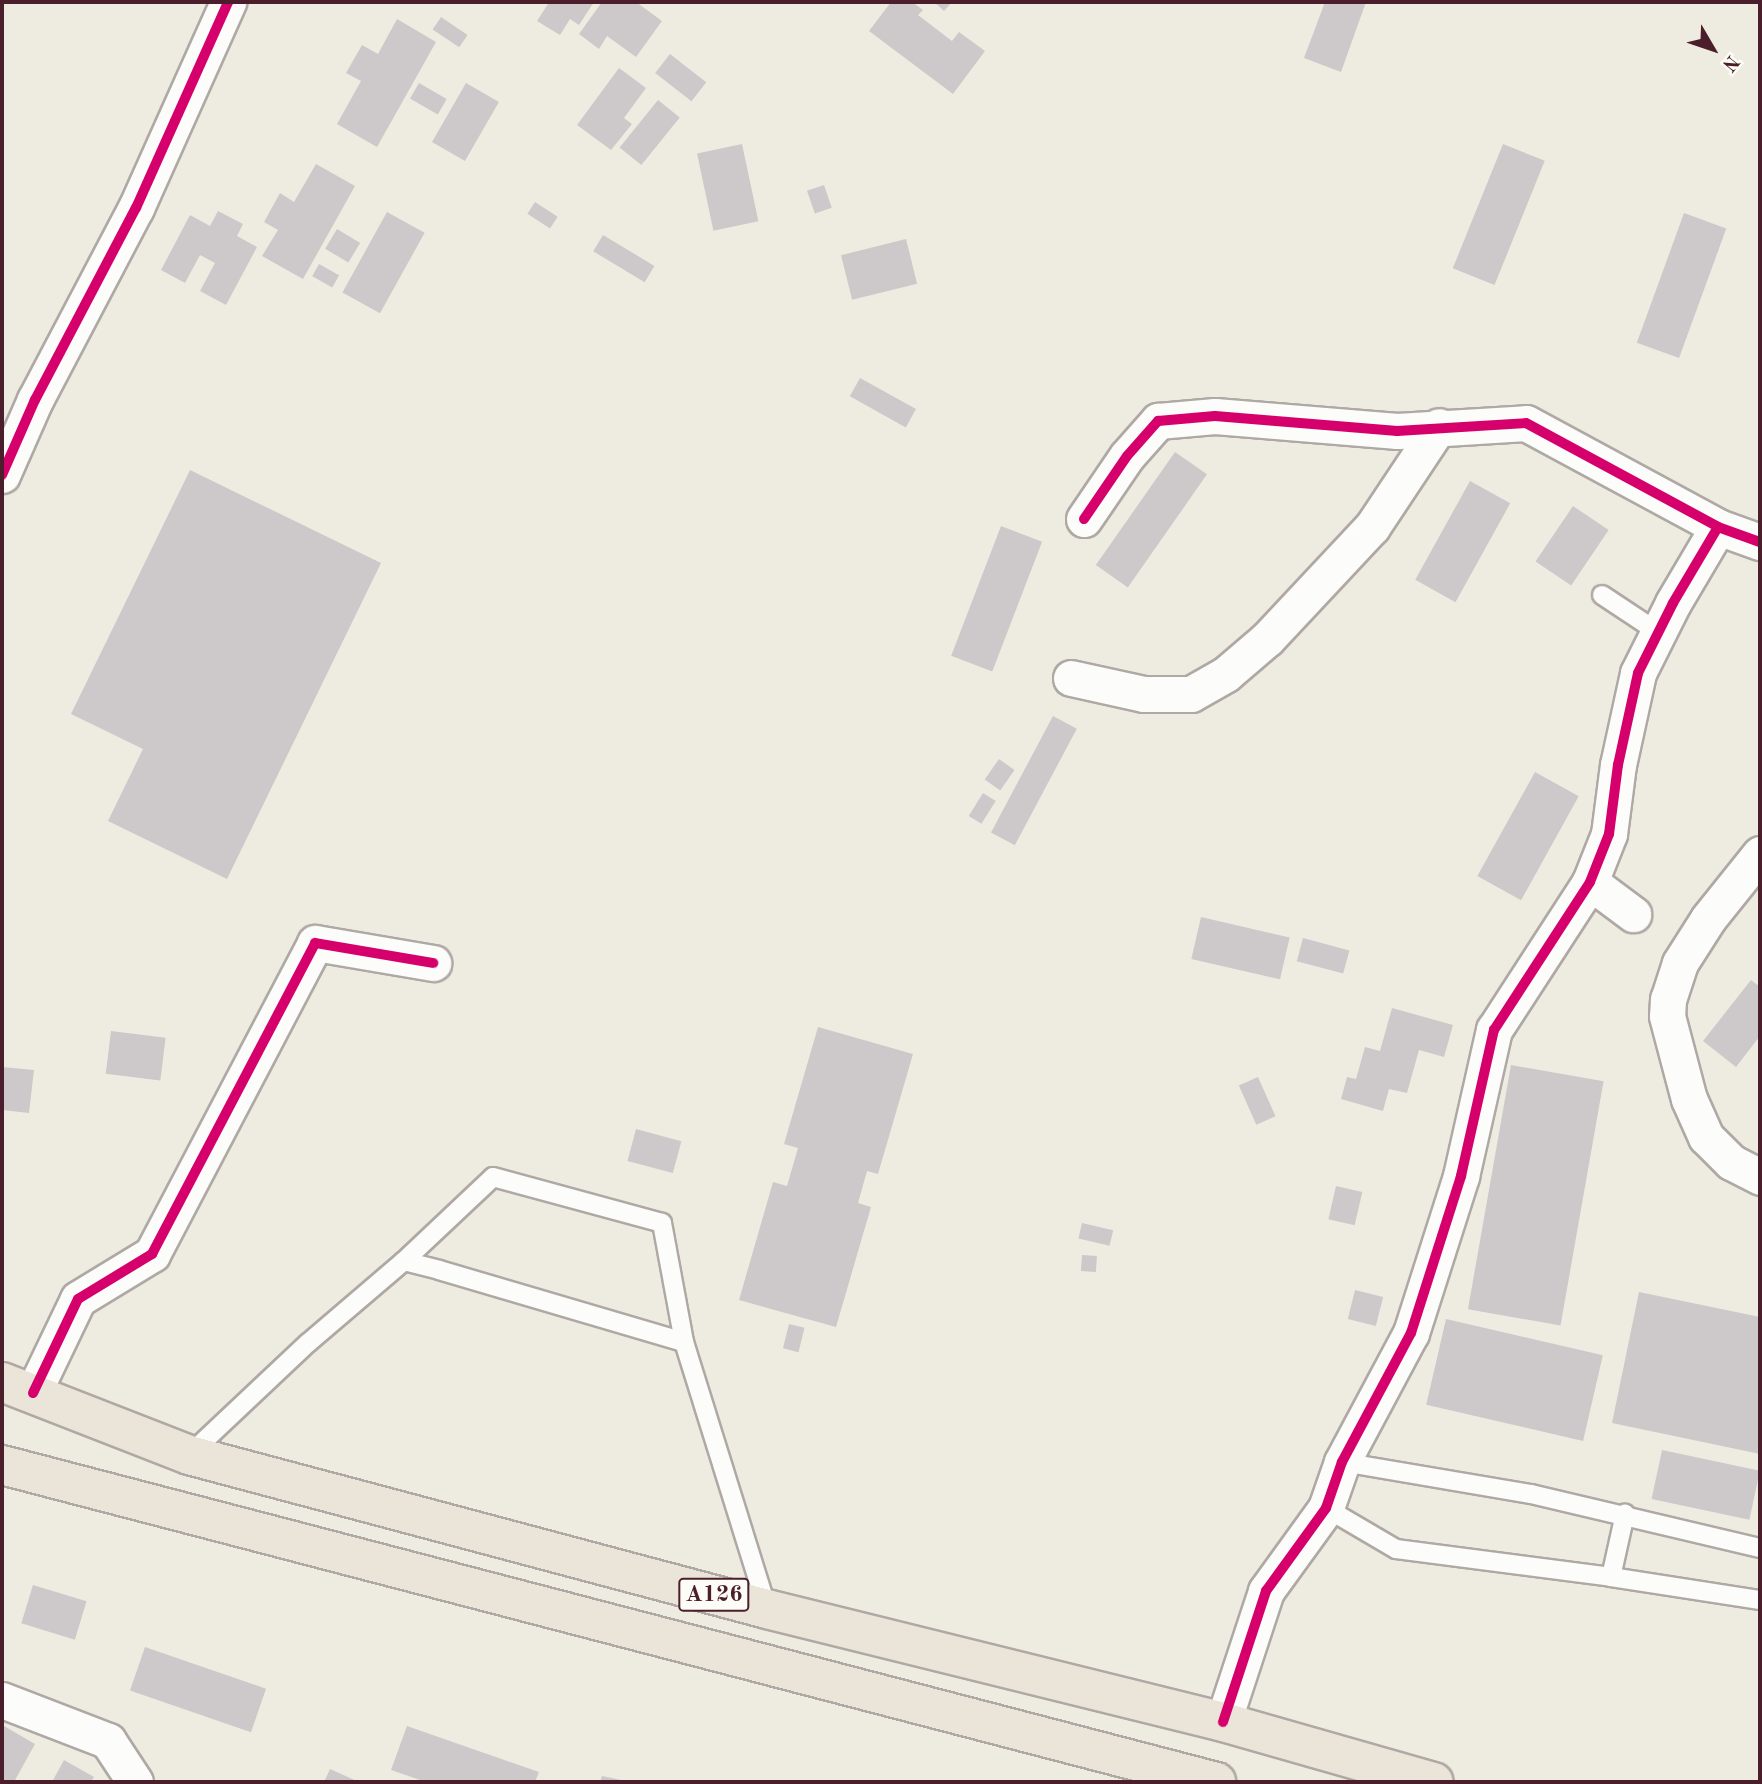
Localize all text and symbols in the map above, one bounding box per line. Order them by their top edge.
north arrow [1678,14,1748,84]
text: N [1718,51,1742,74]
road number: A126 [677,1576,751,1614]

